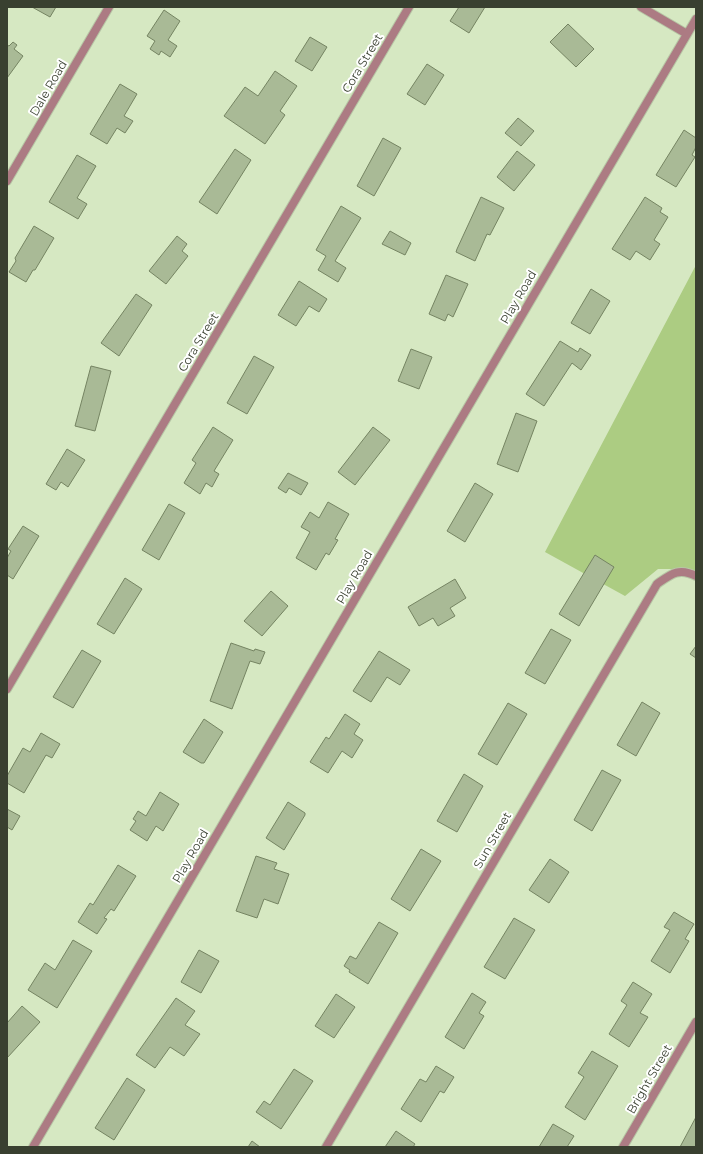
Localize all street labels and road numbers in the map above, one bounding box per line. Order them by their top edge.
street label: Cora Street [338,30,386,95]
street label: Dale Road [26,57,70,119]
street label: Play Road [497,267,539,327]
street label: Cora Street [174,309,222,374]
street label: Play Road [333,547,375,607]
street label: Sun Street [470,809,514,871]
street label: Play Road [169,826,211,886]
street label: Bright Street [623,1042,675,1116]

